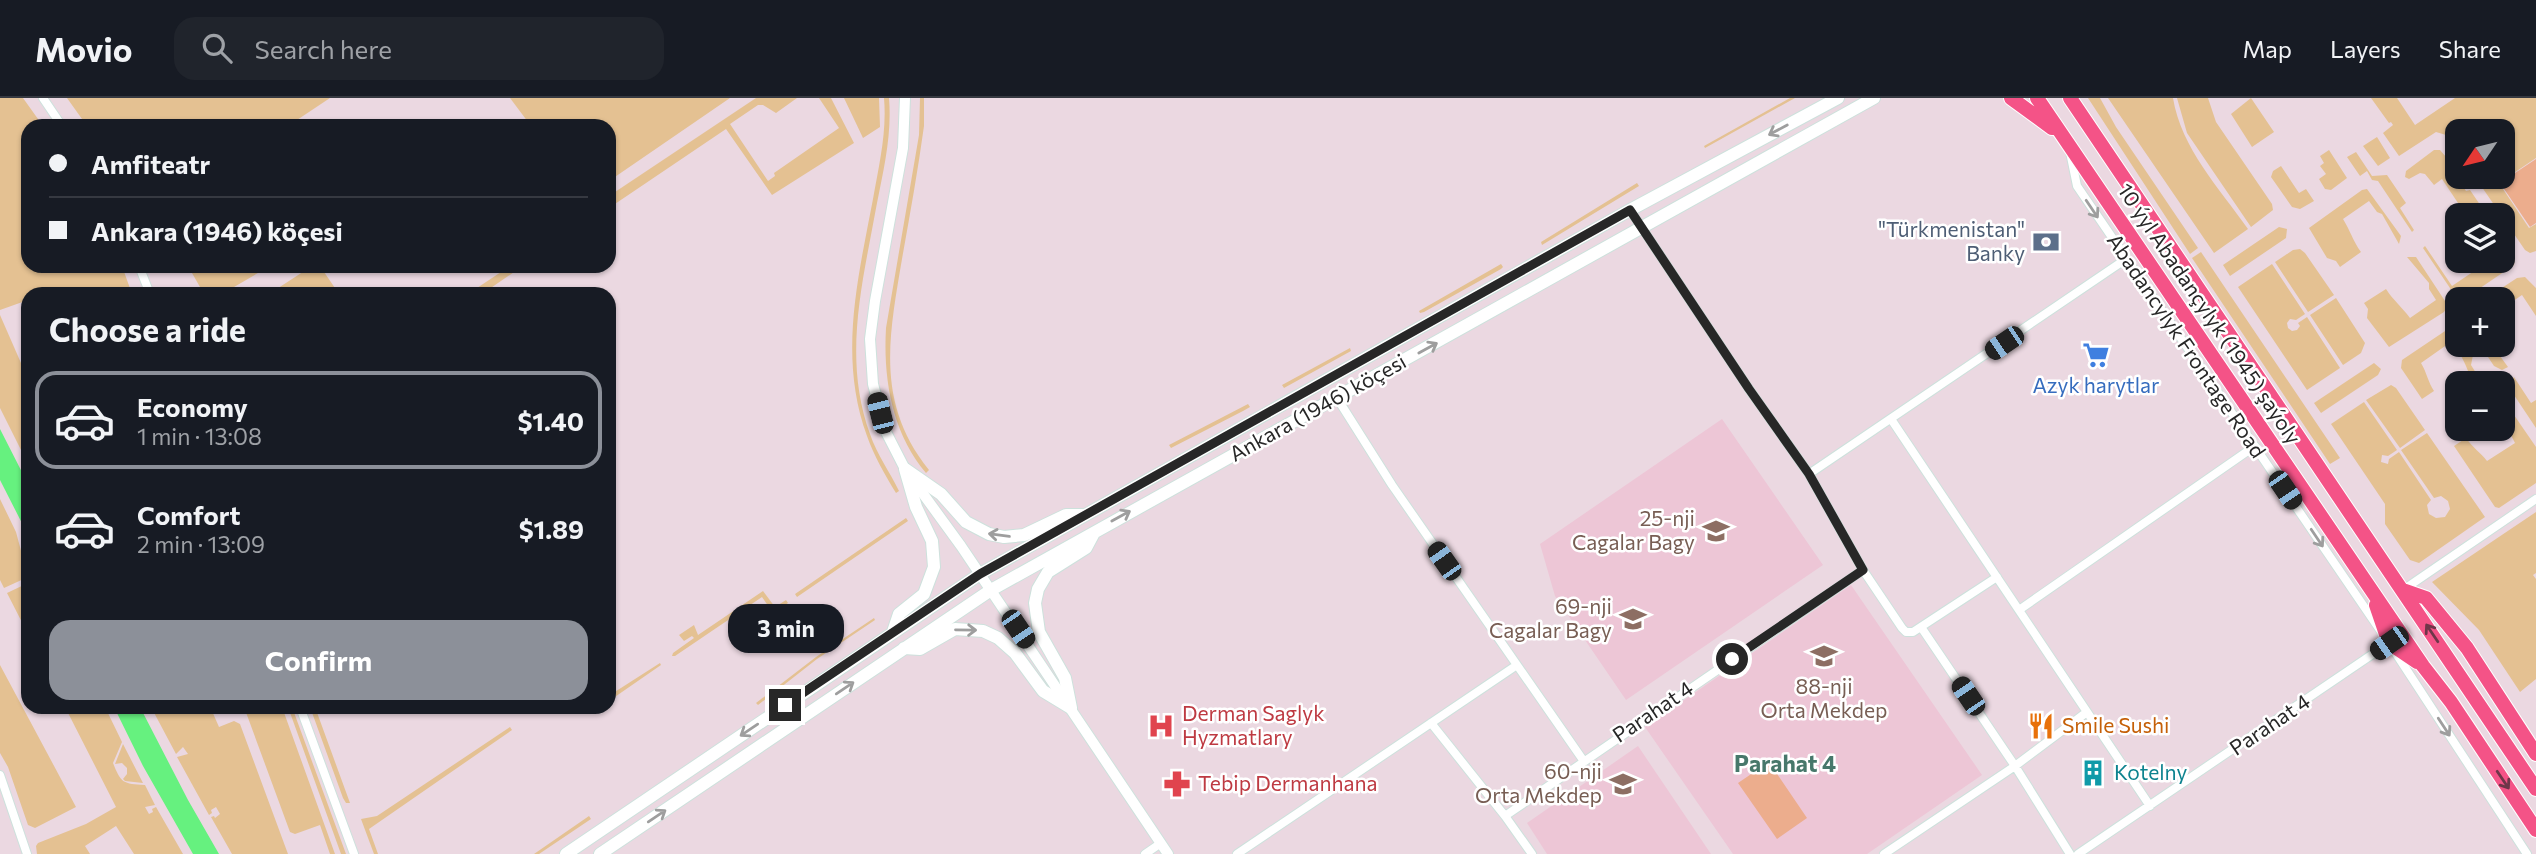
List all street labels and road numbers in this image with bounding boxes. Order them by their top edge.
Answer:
street label: 10 ýyl Abadançylyk (1945) şaýoly [2113,178,2307,448]
street label: Abadancylyk Frontage Road [2103,228,2272,462]
street label: Ankara (1946) köçesi [1225,348,1410,466]
street label: Parahat 4 [1607,675,1697,747]
street label: Parahat 4 [2224,688,2314,760]

